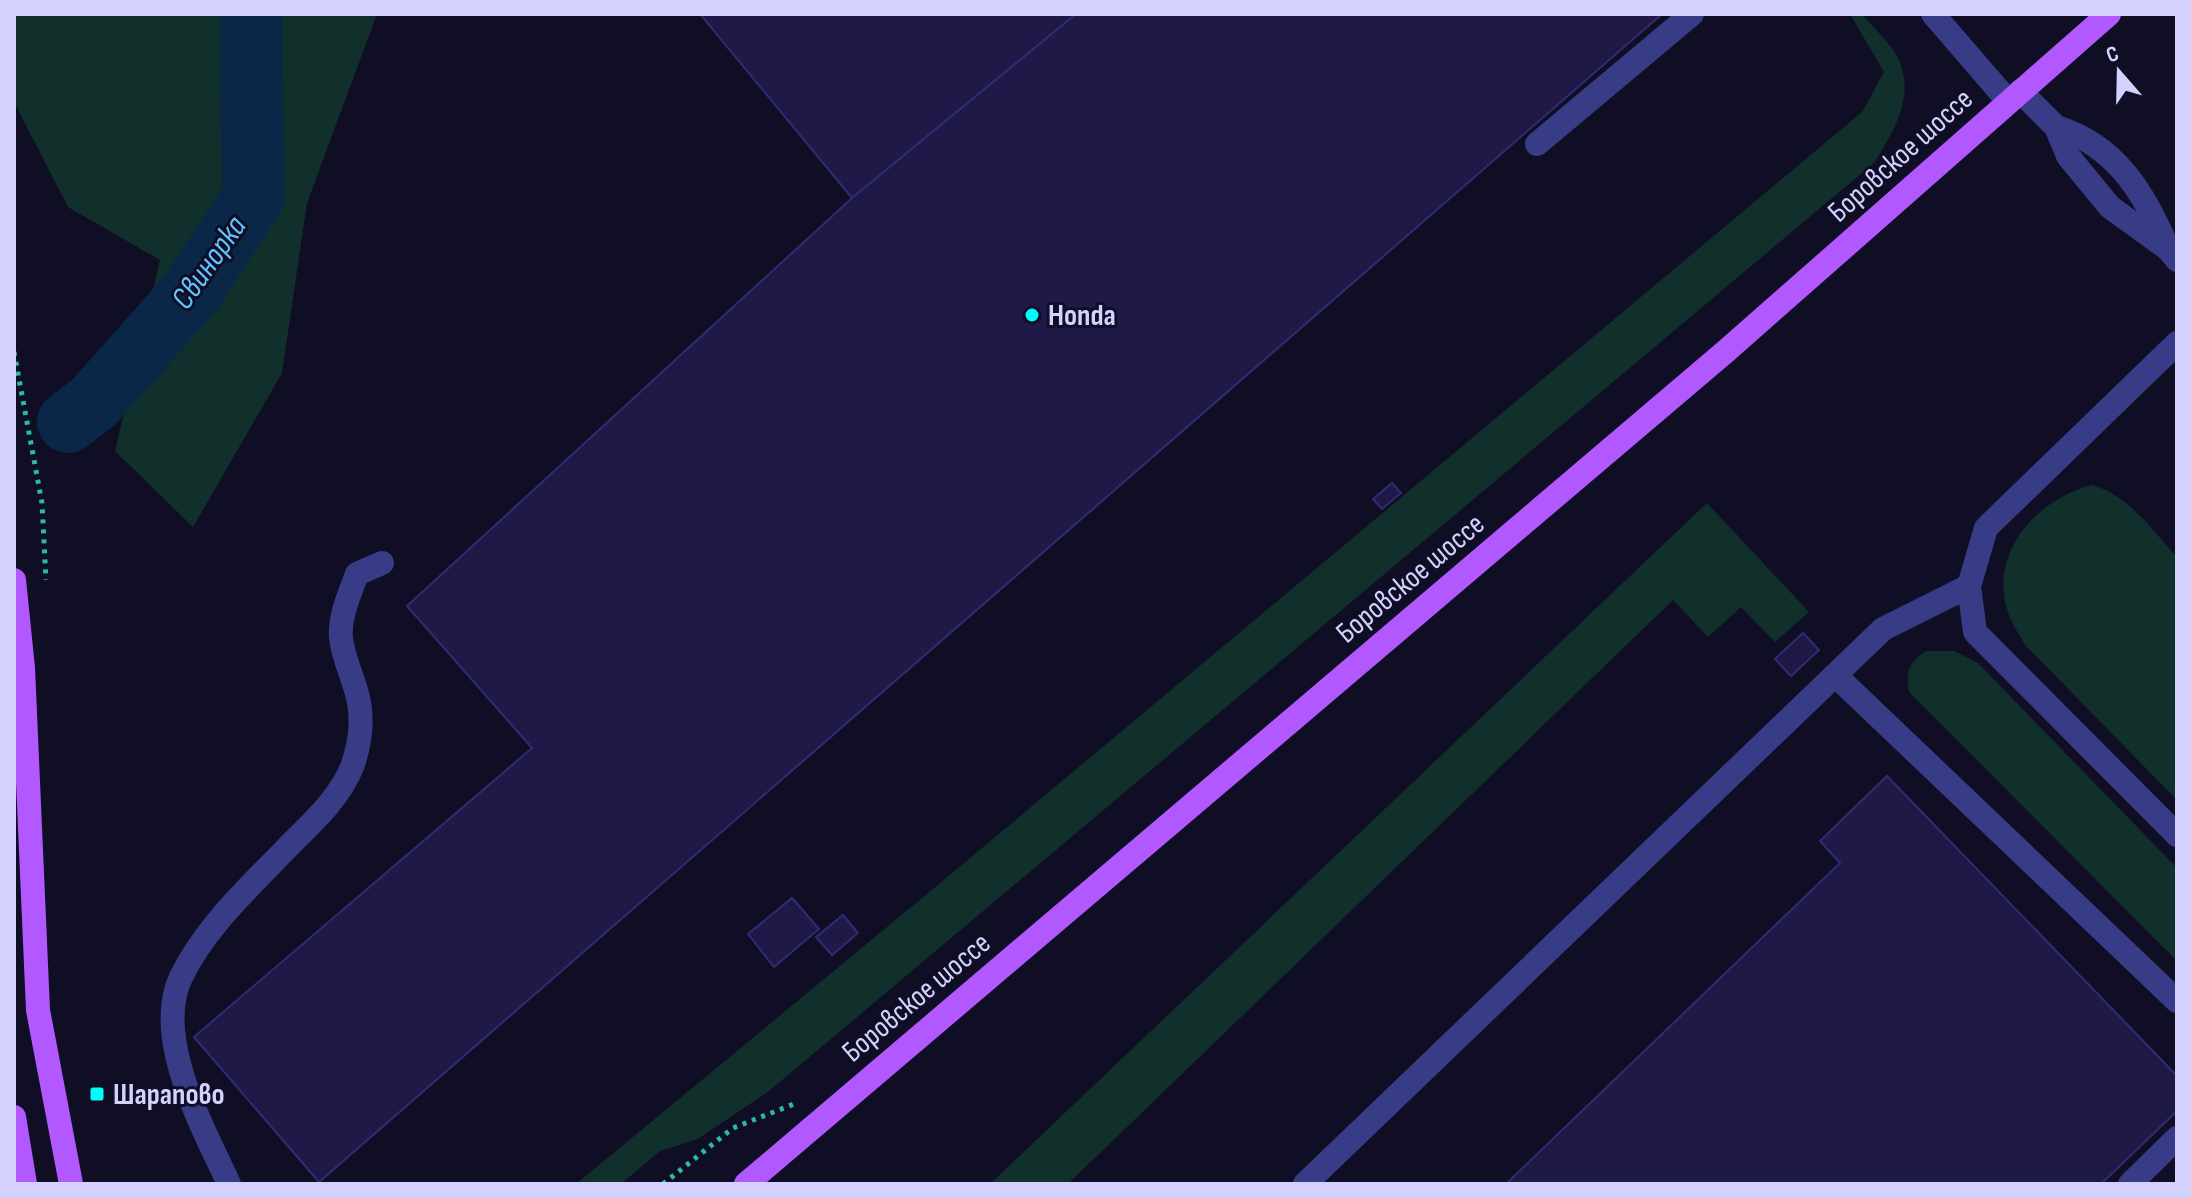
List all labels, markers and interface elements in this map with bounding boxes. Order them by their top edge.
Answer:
north arrow [2079,32,2159,112]
text: С [2103,40,2123,69]
street label: Боровское шоссе [1821,81,1981,230]
water label: Свинорка [163,209,255,317]
place label: Honda [1048,298,1116,334]
marker: Honda [1023,306,1041,324]
street label: Боровское шоссе [1329,506,1492,651]
street label: Боровское шоссе [835,925,998,1070]
place label: Шарапово [113,1077,225,1113]
marker: Шарапово [88,1085,106,1103]

